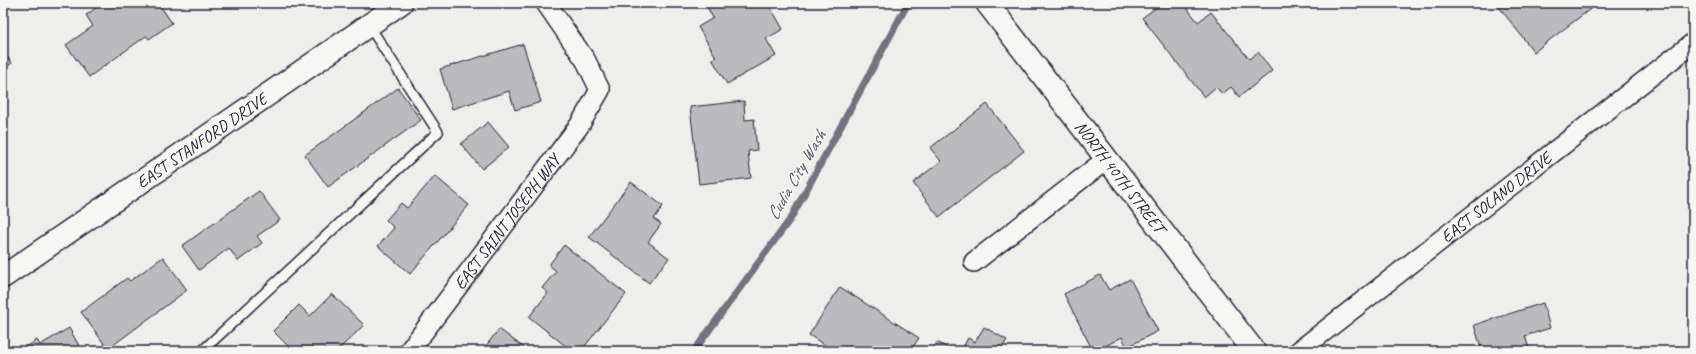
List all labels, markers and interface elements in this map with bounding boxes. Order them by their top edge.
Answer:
street label: EAST STANFORD DRIVE [133,87,273,193]
street label: NORTH 40TH STREET [1070,117,1172,241]
water label: Cudia City Wash [761,125,831,224]
street label: EAST SOLANO DRIVE [1437,146,1557,247]
street label: EAST SAINT JOSEPH WAY [449,149,566,294]

